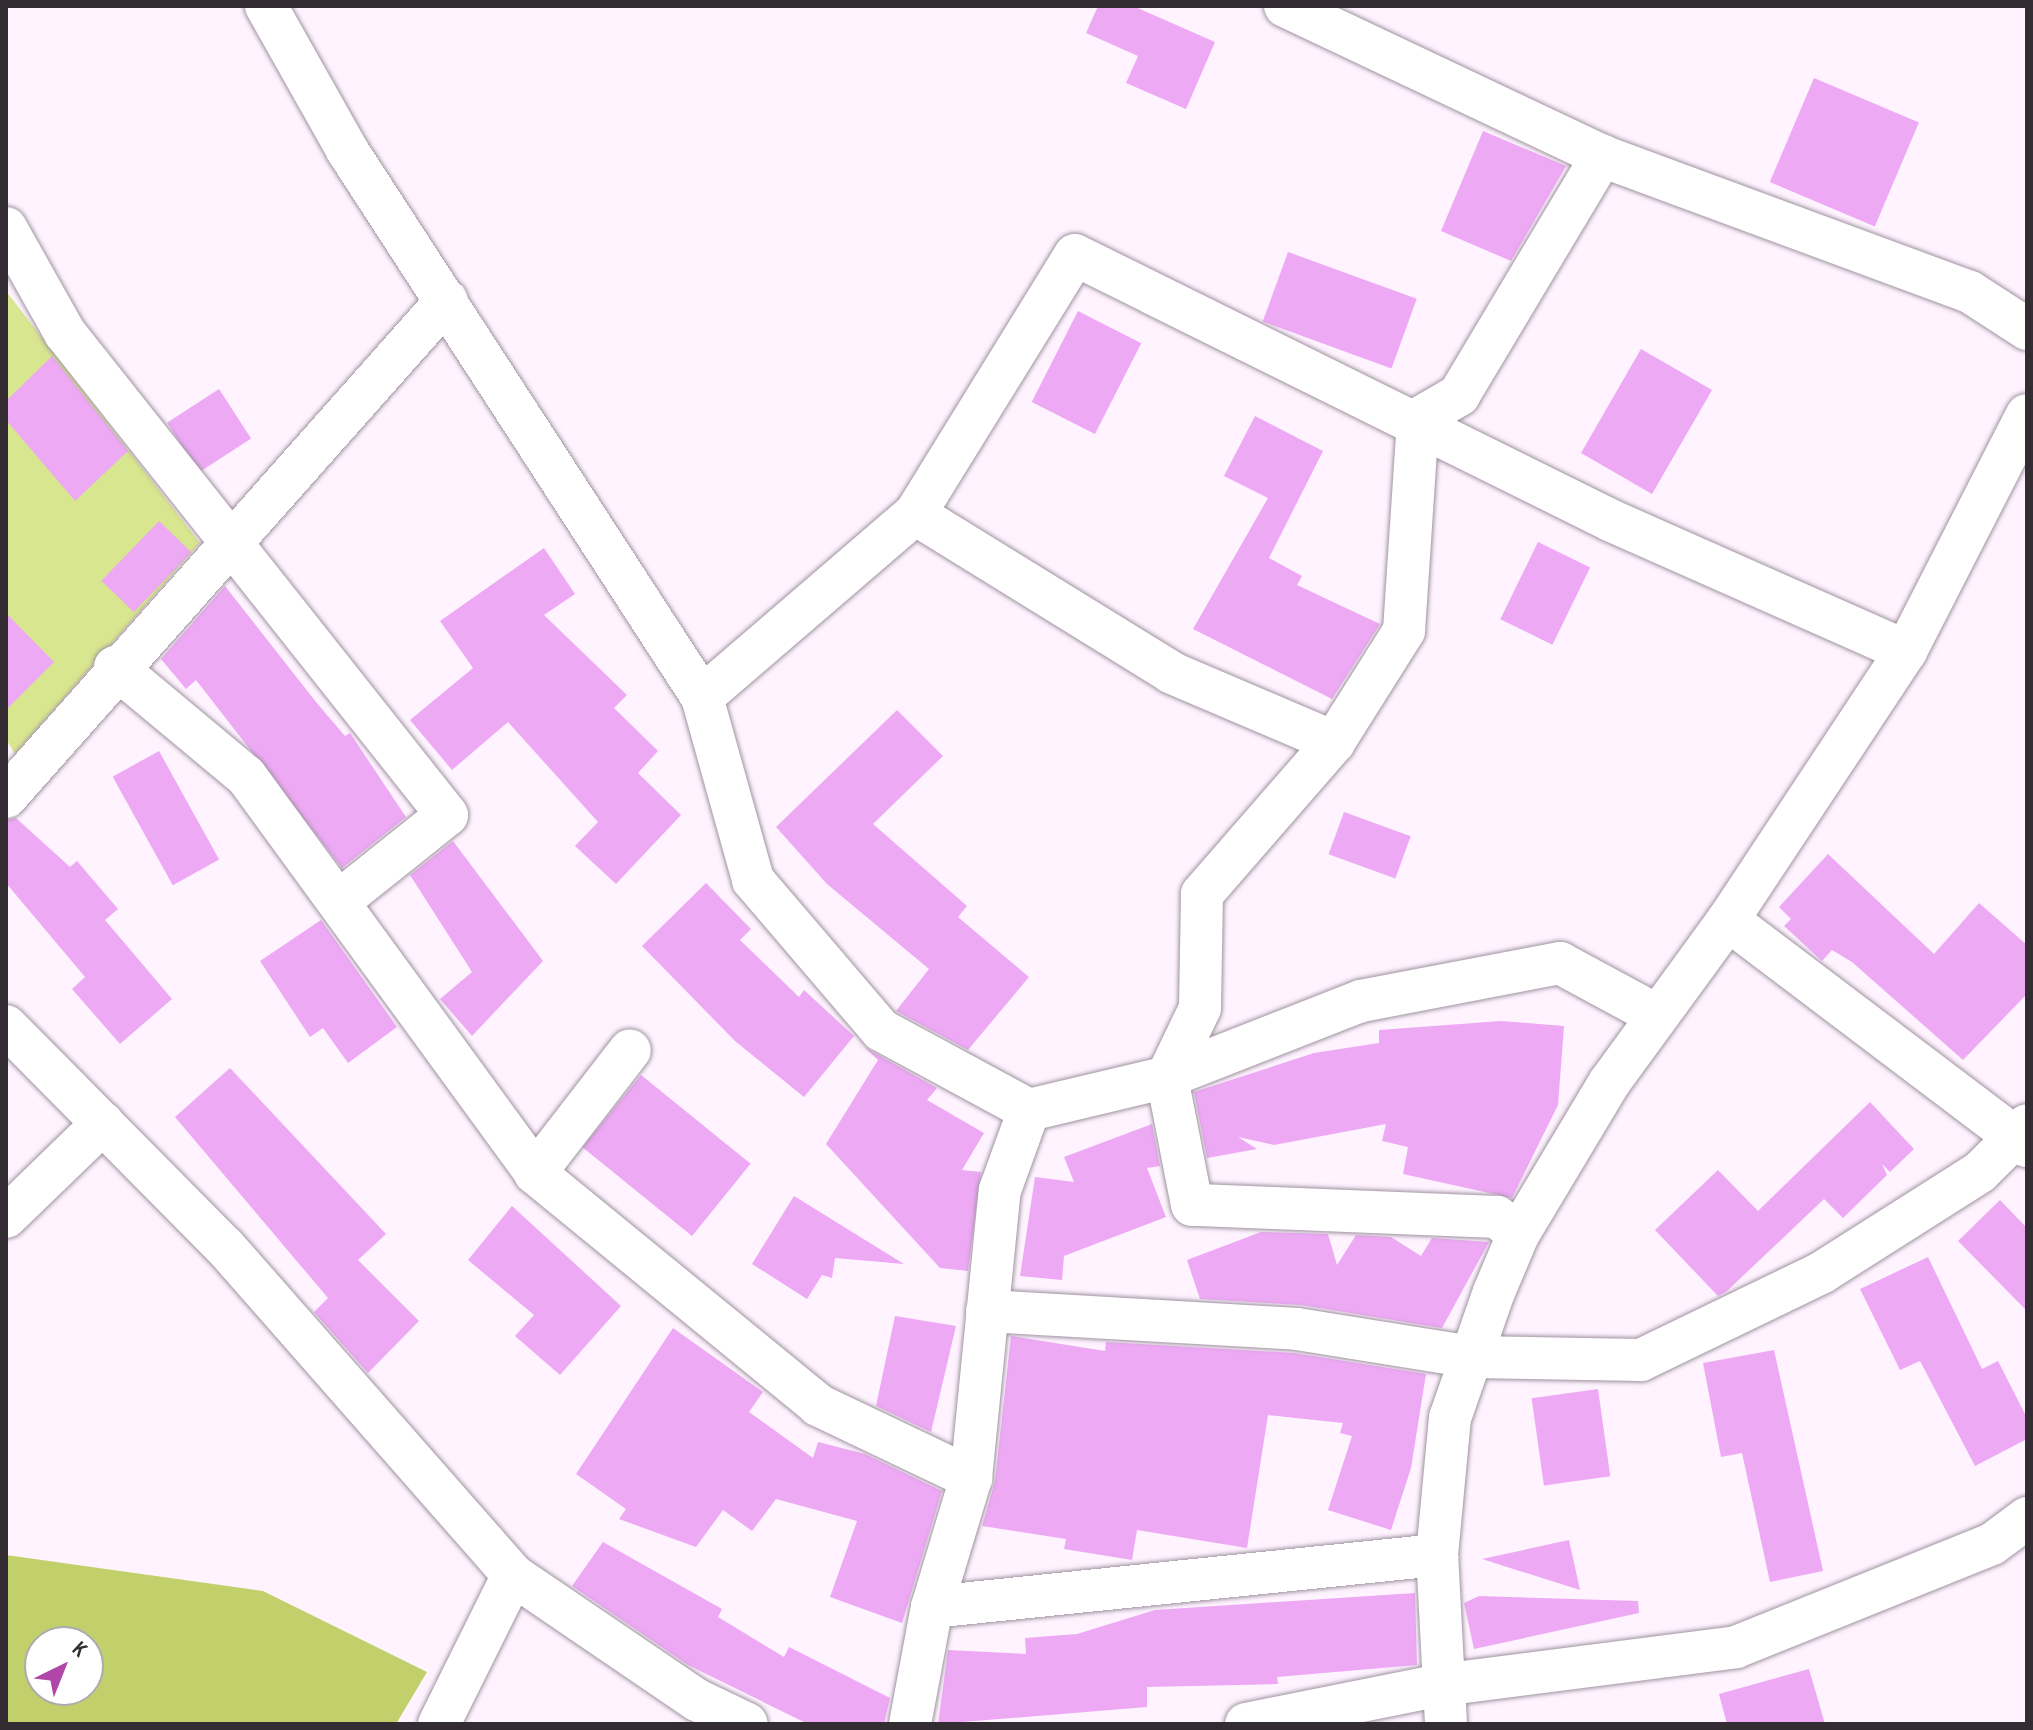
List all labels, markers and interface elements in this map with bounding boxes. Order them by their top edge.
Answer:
north arrow [24,1626,104,1706]
text: K [66,1636,93,1663]

